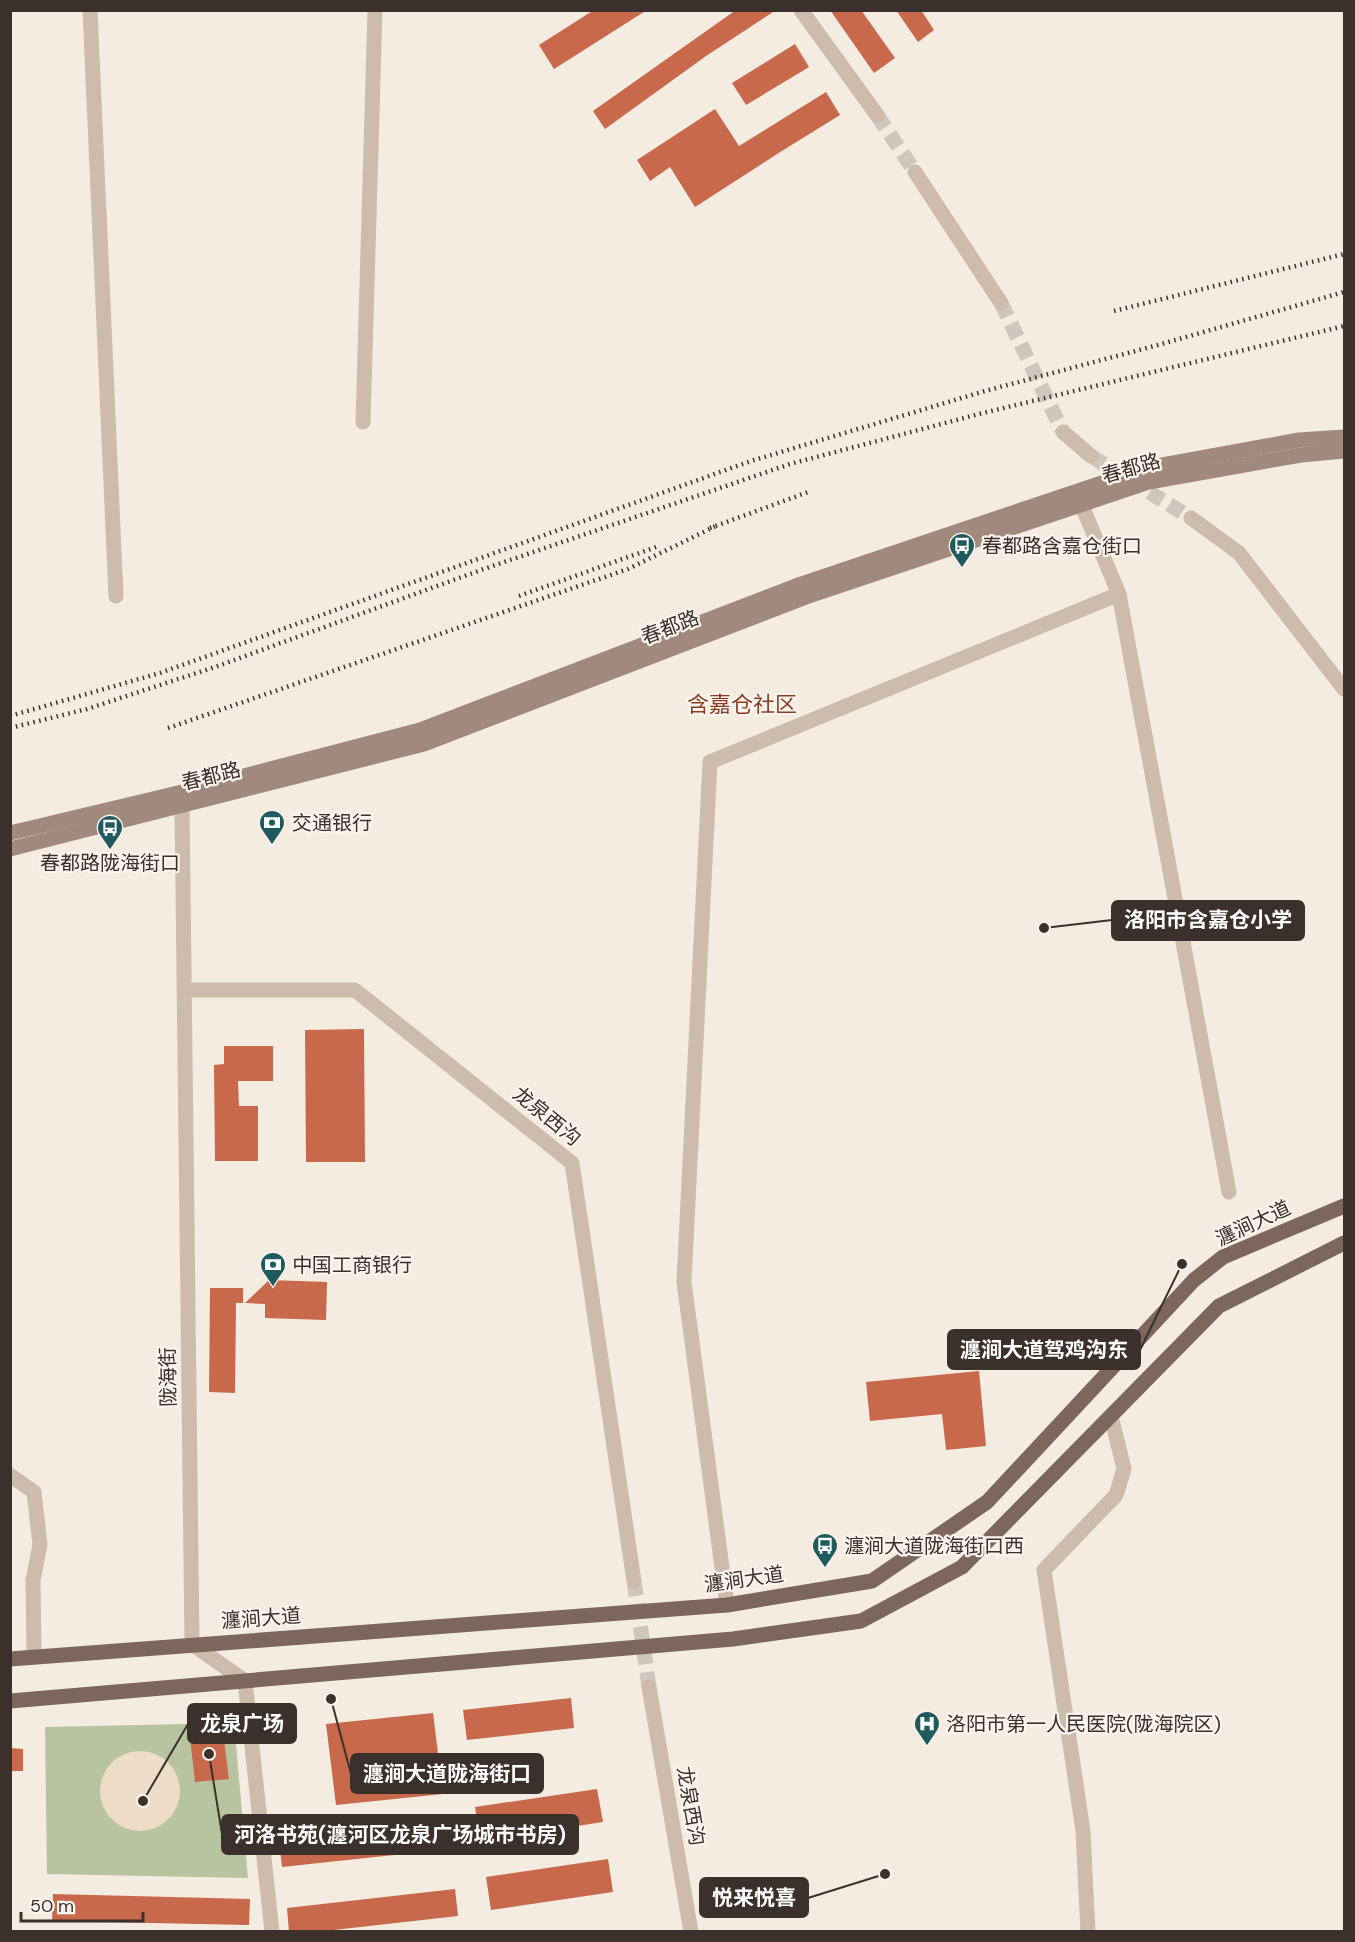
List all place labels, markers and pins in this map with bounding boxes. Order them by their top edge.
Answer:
bus stop icon: 春都路含嘉仓街口 [947,531,977,569]
place label: 春都路含嘉仓街口 [982,533,1142,559]
bank icon: 交通银行 [257,808,287,846]
place label: 交通银行 [292,810,372,836]
bus stop icon: 春都路陇海街口 [95,813,125,851]
place label: 春都路陇海街口 [40,850,180,876]
callout: 洛阳市含嘉仓小学 [1112,901,1304,940]
bank icon: 中国工商银行 [258,1250,288,1288]
place label: 中国工商银行 [292,1252,412,1278]
callout: 瀍涧大道驾鸡沟东 [948,1330,1140,1369]
bus stop icon: 瀍涧大道陇海街口西 [810,1531,840,1569]
place label: 瀍涧大道陇海街口西 [844,1533,1024,1559]
callout: 龙泉广场 [188,1704,296,1743]
hospital icon: 洛阳市第一人民医院(陇海院区) [912,1709,942,1747]
place label: 洛阳市第一人民医院(陇海院区) [946,1711,1221,1737]
callout: 瀍涧大道陇海街口 [351,1754,543,1793]
callout: 河洛书苑(瀍河区龙泉广场城市书房) [222,1815,578,1854]
callout: 悦来悦喜 [700,1878,808,1917]

